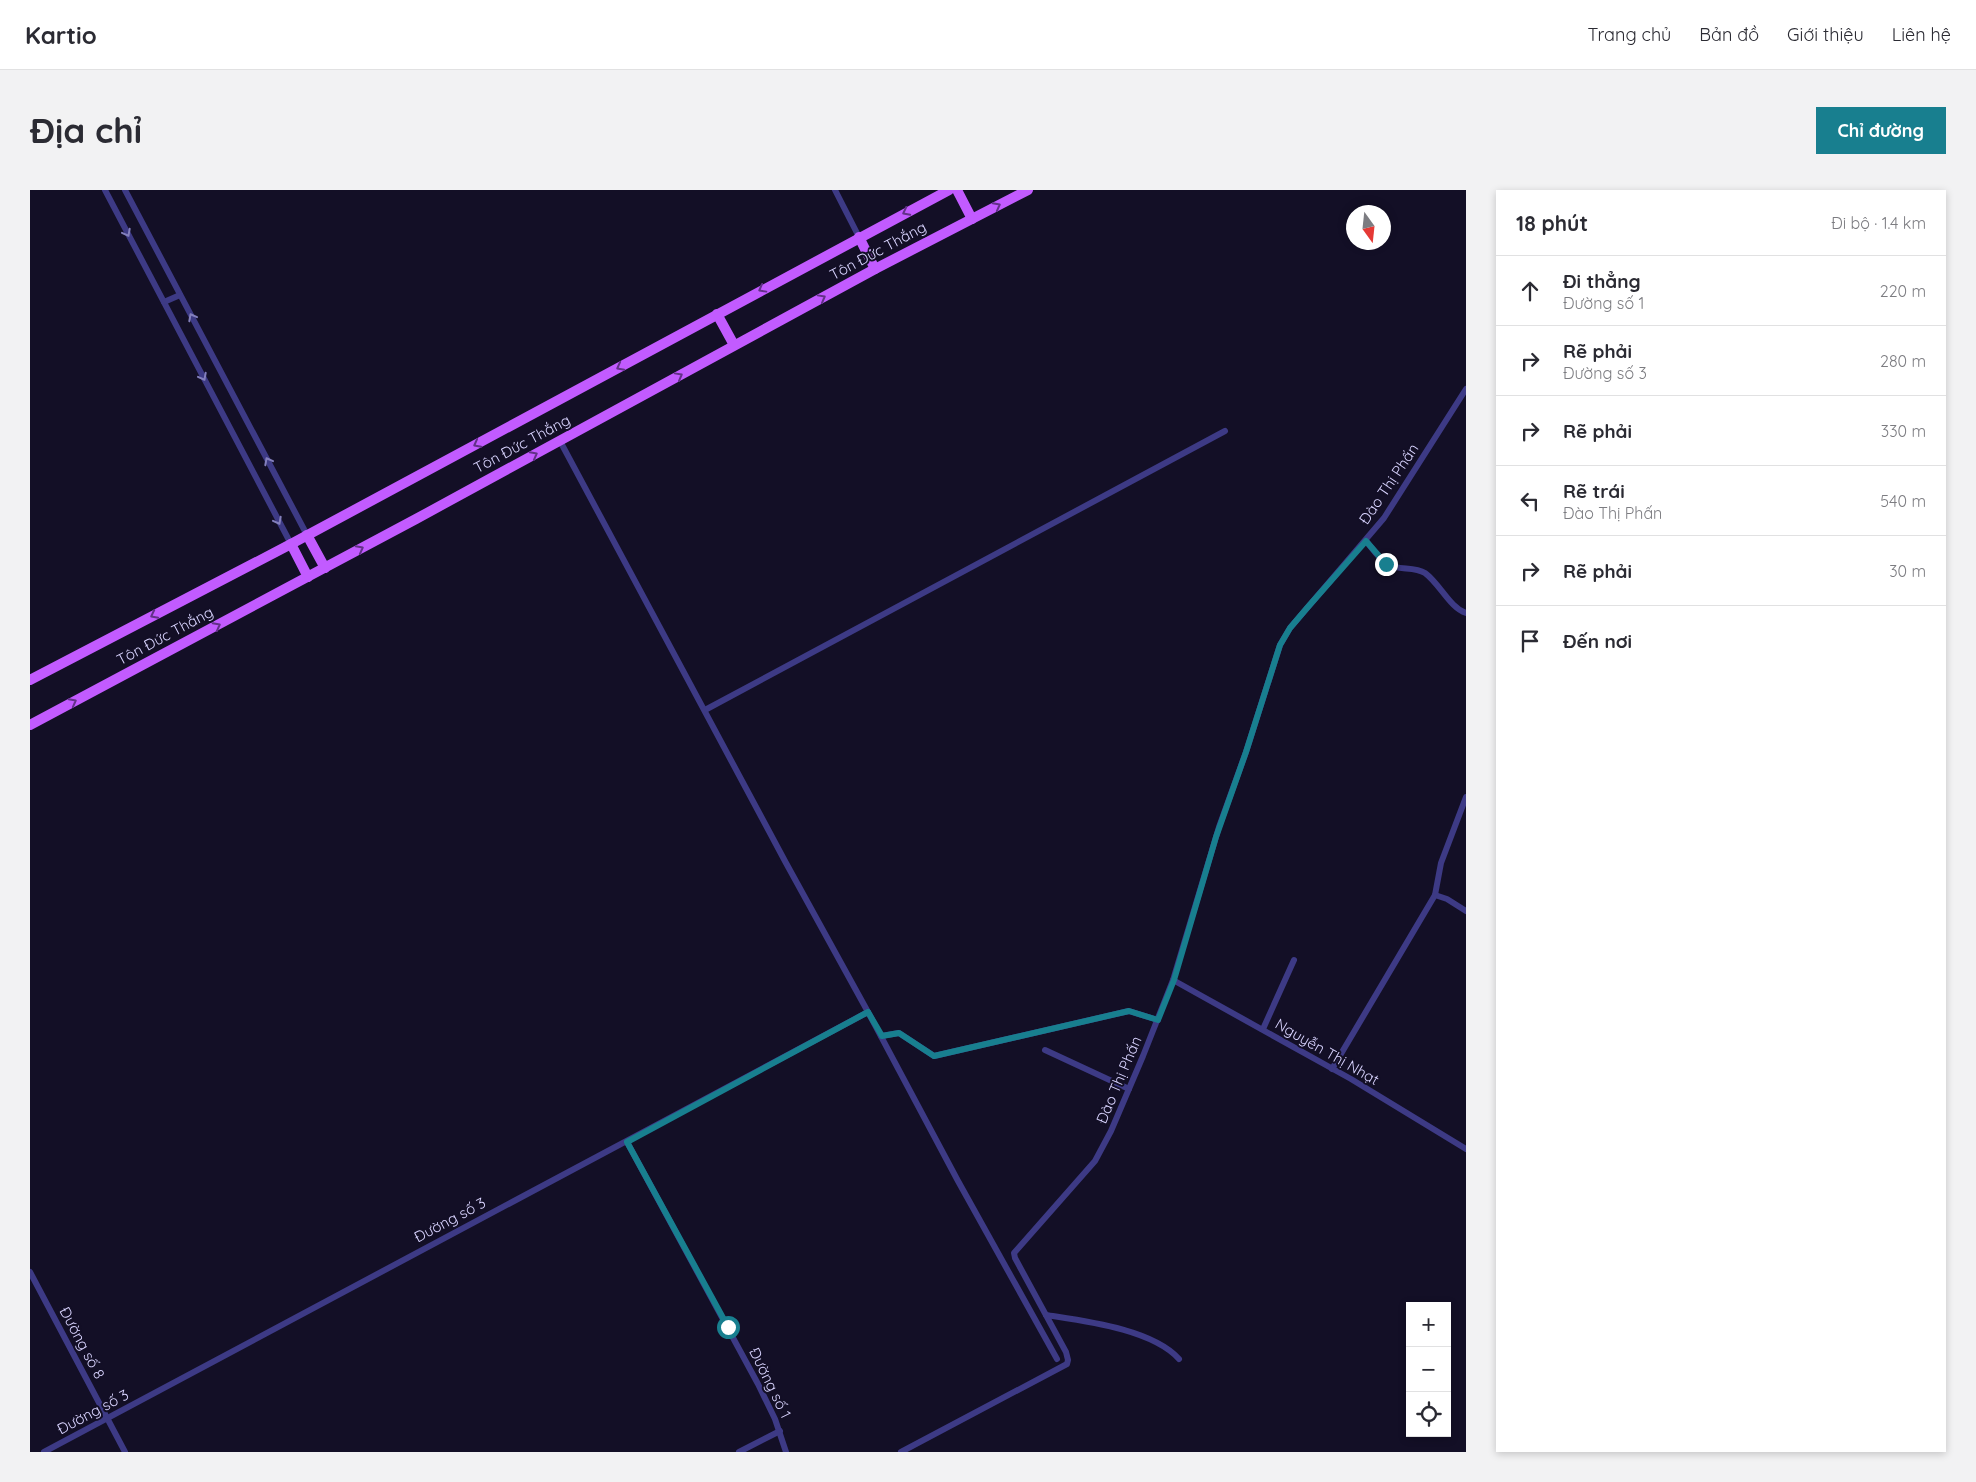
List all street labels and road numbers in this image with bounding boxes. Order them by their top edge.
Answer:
street label: Tôn Đức Thắng [826,217,929,284]
street label: Tôn Đức Thắng [470,410,573,477]
street label: Đào Thị Phấn [1355,440,1423,528]
street label: Tôn Đức Thắng [113,602,216,669]
street label: Nguyễn Thị Nhạt [1272,1014,1383,1089]
street label: Đào Thị Phấn [1092,1033,1145,1126]
street label: Đường số 3 [411,1193,489,1246]
street label: Đường số 8 [56,1304,109,1382]
street label: Đường số 1 [745,1344,796,1421]
street label: Đường số 3 [54,1385,132,1438]

